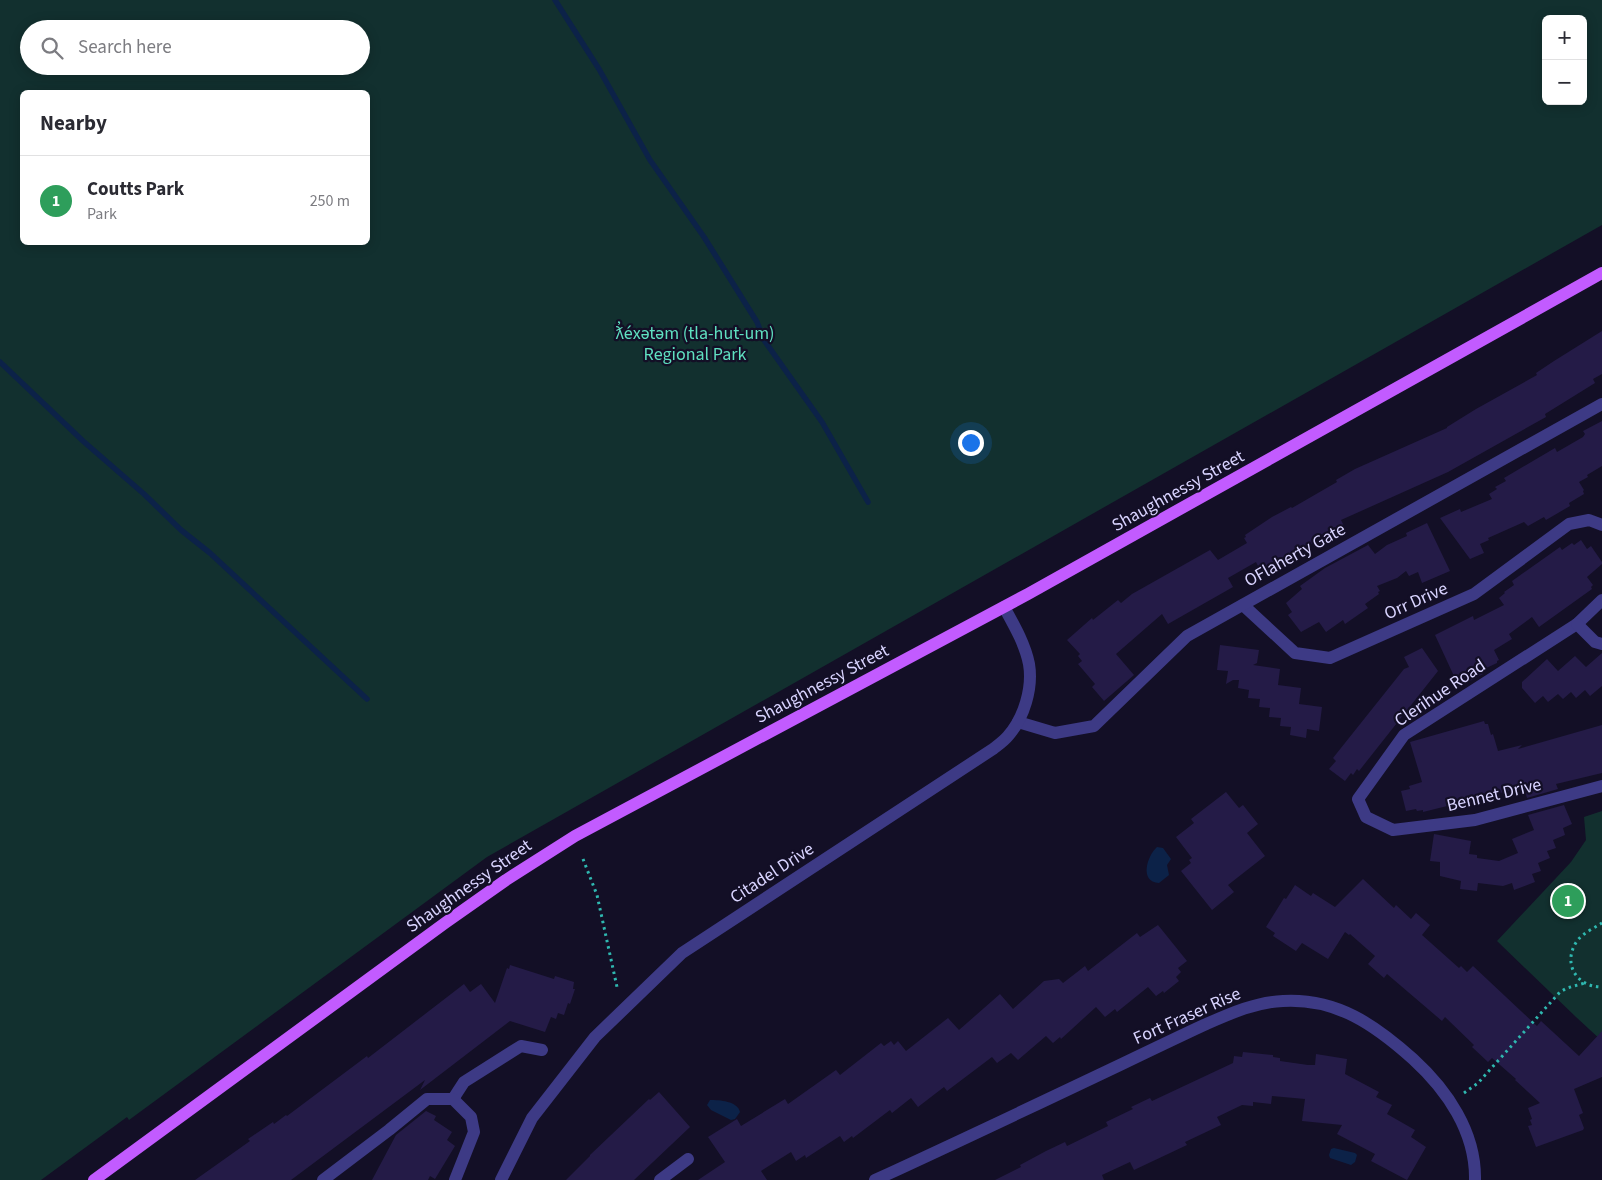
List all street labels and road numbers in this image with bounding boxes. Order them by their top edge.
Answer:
street label: Shaughnessy Street [1107,444,1249,538]
street label: OFlaherty Gate [1240,517,1350,593]
street label: Orr Drive [1380,576,1452,626]
street label: Shaughnessy Street [751,638,893,730]
street label: Clerihue Road [1389,653,1491,733]
street label: Bennet Drive [1444,772,1544,818]
street label: Shaughnessy Street [401,833,537,939]
street label: Citadel Drive [725,836,819,910]
street label: Fort Fraser Rise [1129,981,1245,1051]

